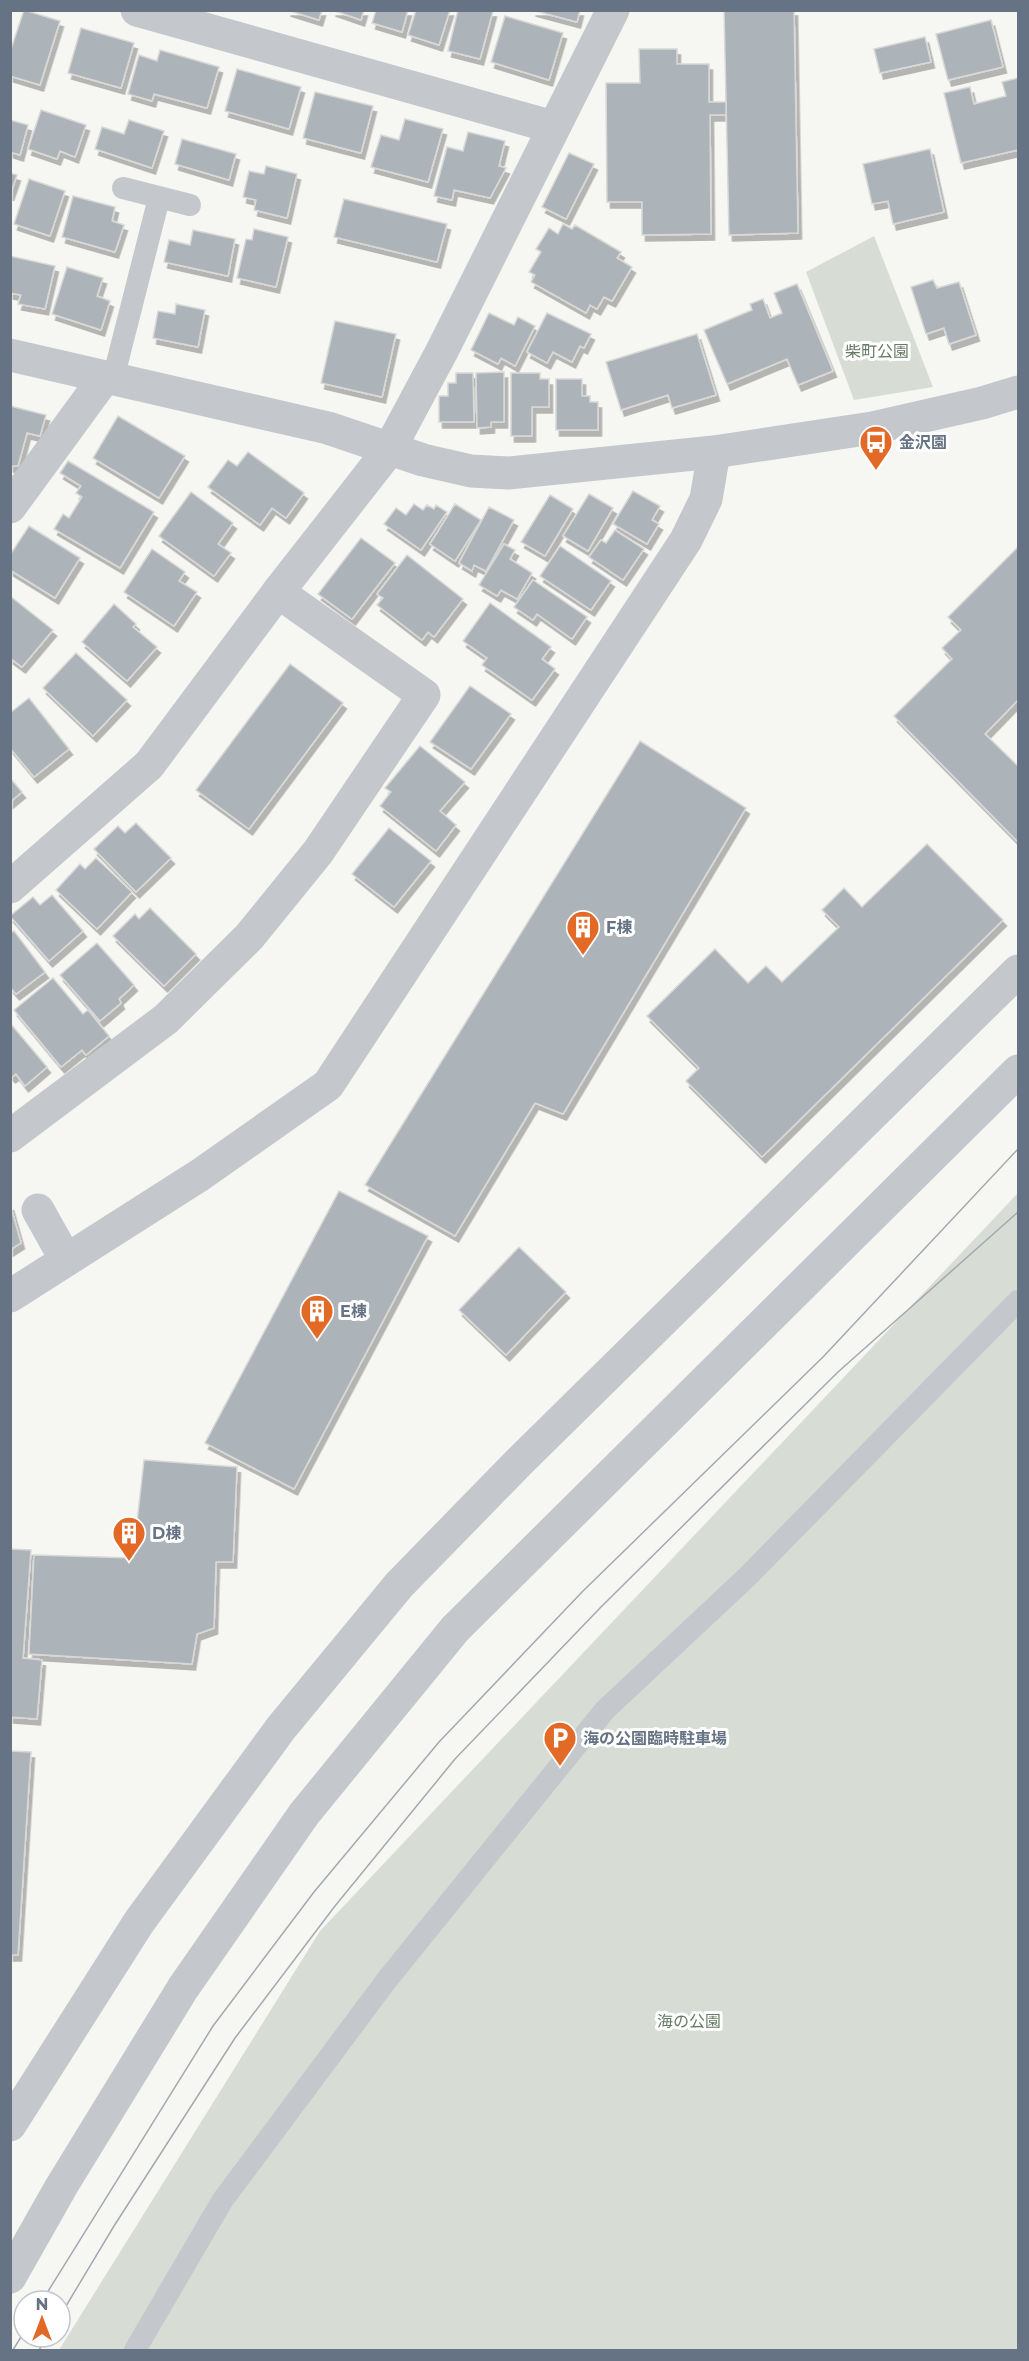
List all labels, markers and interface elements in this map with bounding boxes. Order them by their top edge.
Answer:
park label: 柴町公園 [845,342,909,361]
bus stop icon: 金沢園 [858,424,894,471]
place label: 金沢園 [899,433,947,452]
building icon: F棟 [565,909,601,956]
place label: F棟 [606,918,632,937]
building icon: E棟 [299,1293,335,1340]
place label: E棟 [340,1302,367,1321]
building icon: D棟 [111,1515,147,1562]
place label: D棟 [152,1524,181,1543]
parking icon: 海の公園臨時駐車場 [542,1720,578,1767]
place label: 海の公園臨時駐車場 [583,1729,727,1748]
park label: 海の公園 [657,2012,721,2031]
north arrow [12,2289,72,2349]
text: N [36,2295,48,2314]

